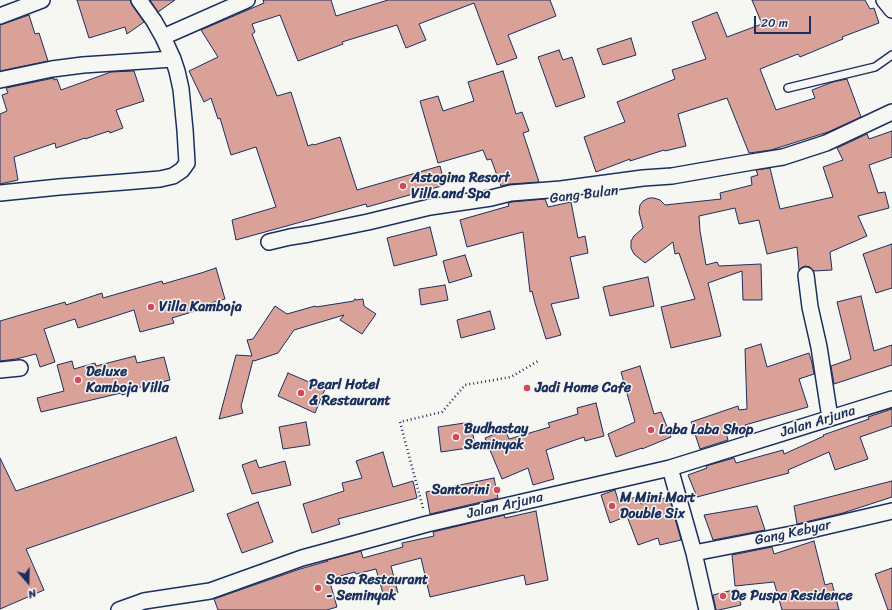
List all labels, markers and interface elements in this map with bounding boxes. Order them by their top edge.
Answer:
scale bar [756,8,813,34]
text: 20 m [761,12,788,34]
place label: Astagina Resort Villa and Spa [411,170,510,202]
marker: Astagina Resort Villa and Spa [398,181,408,191]
street label: Gang Bulan [549,182,619,208]
place label: Villa Kamboja [159,299,242,315]
marker: Villa Kamboja [146,302,156,312]
place label: Deluxe Kamboja Villa [86,364,169,396]
marker: Deluxe Kamboja Villa [73,375,83,385]
place label: Pearl Hotel & Restaurant [309,377,391,410]
place label: Jadi Home Cafe [535,380,631,396]
marker: Jadi Home Cafe [522,383,532,393]
marker: Pearl Hotel & Restaurant [296,388,306,398]
street label: Jalan Arjuna [779,403,857,441]
place label: Budhastay Seminyak [464,421,528,454]
place label: Laba Laba Shop [659,422,753,438]
marker: Laba Laba Shop [646,425,656,435]
marker: Budhastay Seminyak [451,432,461,442]
place label: Santorini [431,482,489,498]
marker: Santorini [492,485,502,495]
street label: Jalan Arjuna [465,489,545,523]
place label: M Mini Mart Double Six [620,490,696,522]
marker: M Mini Mart Double Six [607,501,617,511]
street label: Gang Kebyar [753,517,833,549]
north arrow [8,562,48,602]
place label: Sasa Restaurant - Seminyak [326,572,428,604]
marker: Sasa Restaurant - Seminyak [313,583,323,593]
text: N [25,584,39,604]
place label: De Puspa Residence [731,588,853,604]
marker: De Puspa Residence [718,591,728,601]

